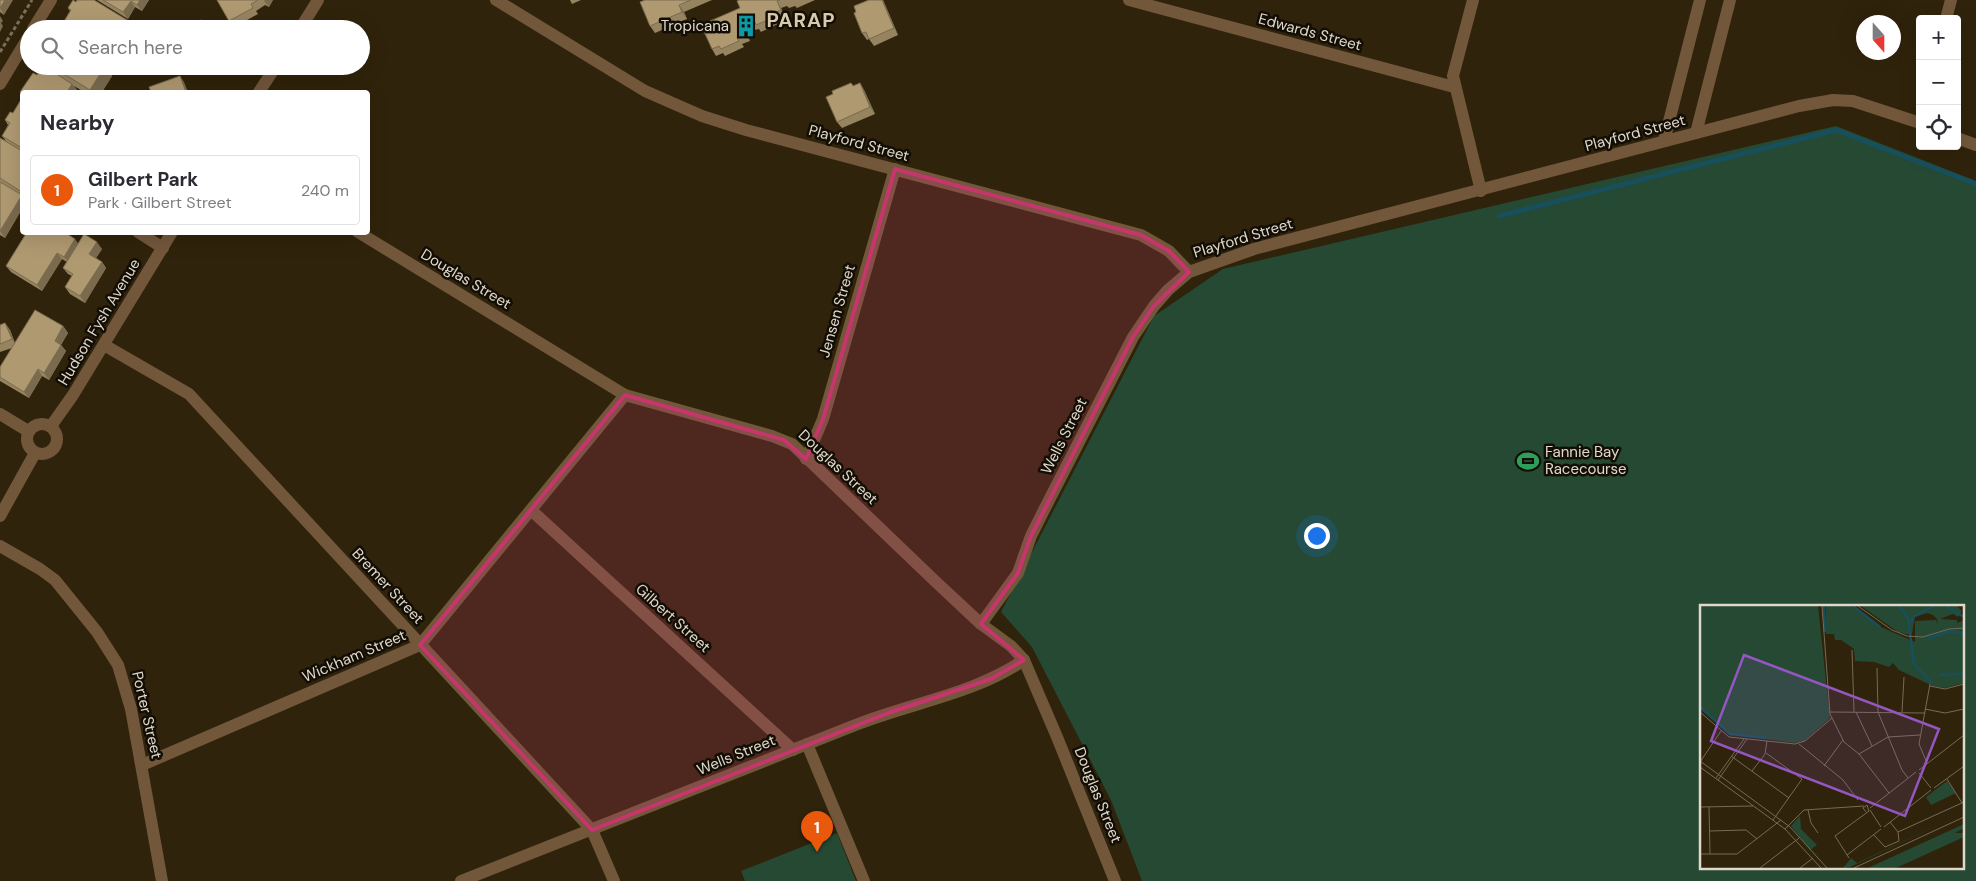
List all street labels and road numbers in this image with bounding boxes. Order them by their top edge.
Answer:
street label: Edwards Street [1256,9,1364,55]
street label: Playford Street [1583,110,1688,156]
street label: Playford Street [807,120,912,166]
street label: Playford Street [1191,213,1295,263]
street label: Douglas Street [417,244,515,314]
street label: Hudson Fysh Avenue [53,255,145,389]
street label: Jensen Street [814,262,860,360]
street label: Wells Street [1036,394,1092,478]
street label: Douglas Street [794,425,882,509]
street label: Bremer Street [348,544,428,628]
street label: Gilbert Street [631,579,715,657]
street label: Wickham Street [299,625,409,687]
street label: Porter Street [127,669,167,761]
street label: Wells Street [694,730,778,780]
street label: Douglas Street [1070,744,1126,846]

